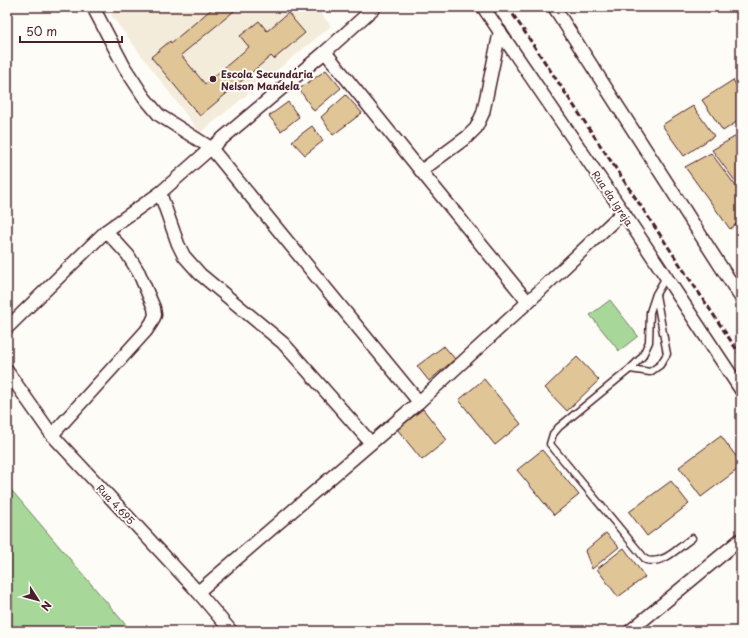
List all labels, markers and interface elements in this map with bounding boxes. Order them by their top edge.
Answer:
scale bar [20,18,122,44]
text: 50 m [26,22,57,40]
place label: Escola Secundária Nelson Mandela [221,66,313,93]
marker: Escola Secundária Nelson Mandela [208,74,218,84]
street label: Rua da Igreja [589,167,637,229]
street label: Rua 4.695 [93,481,139,528]
north arrow [18,580,58,620]
text: N [37,598,56,615]

